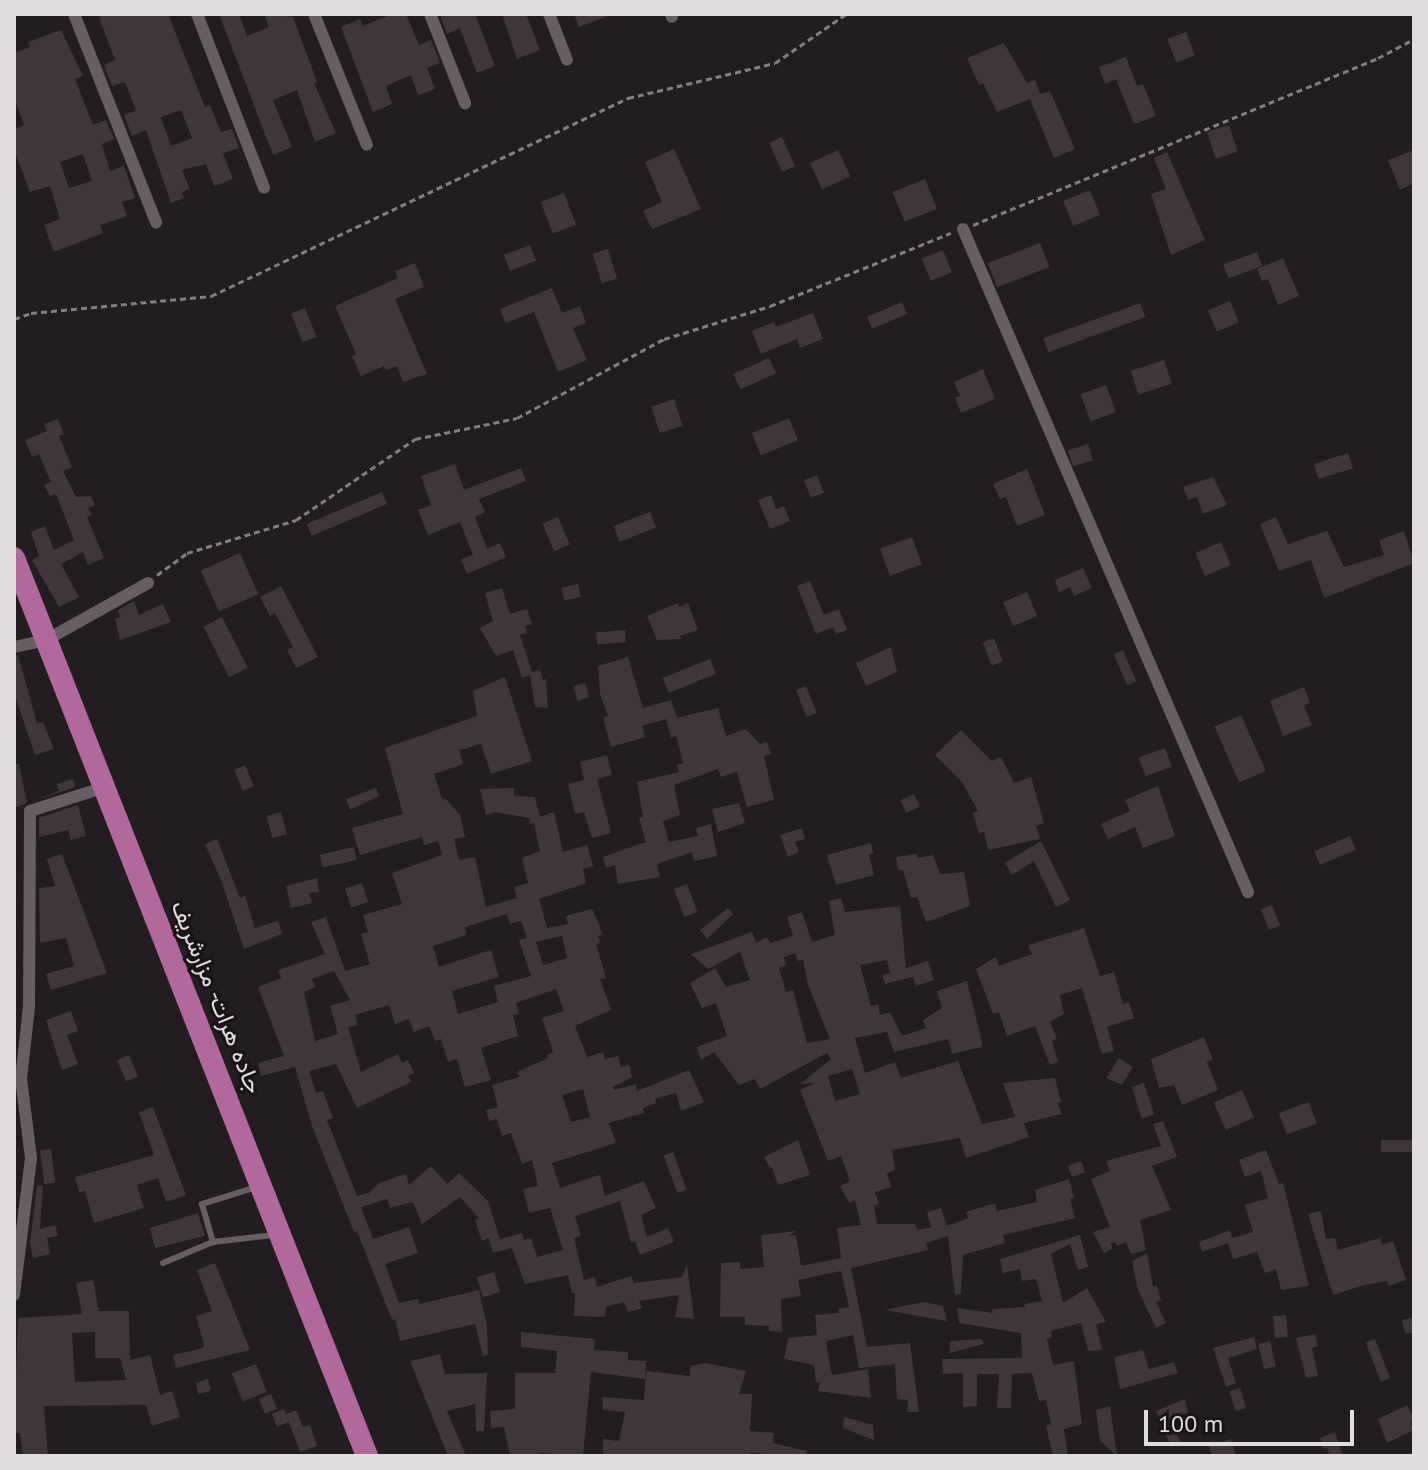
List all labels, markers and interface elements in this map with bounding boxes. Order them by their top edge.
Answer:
street label: جاده هرات- مزارشریف [165,895,269,1099]
scale bar [1148,1394,1358,1444]
text: 100 m [1158,1408,1223,1439]

